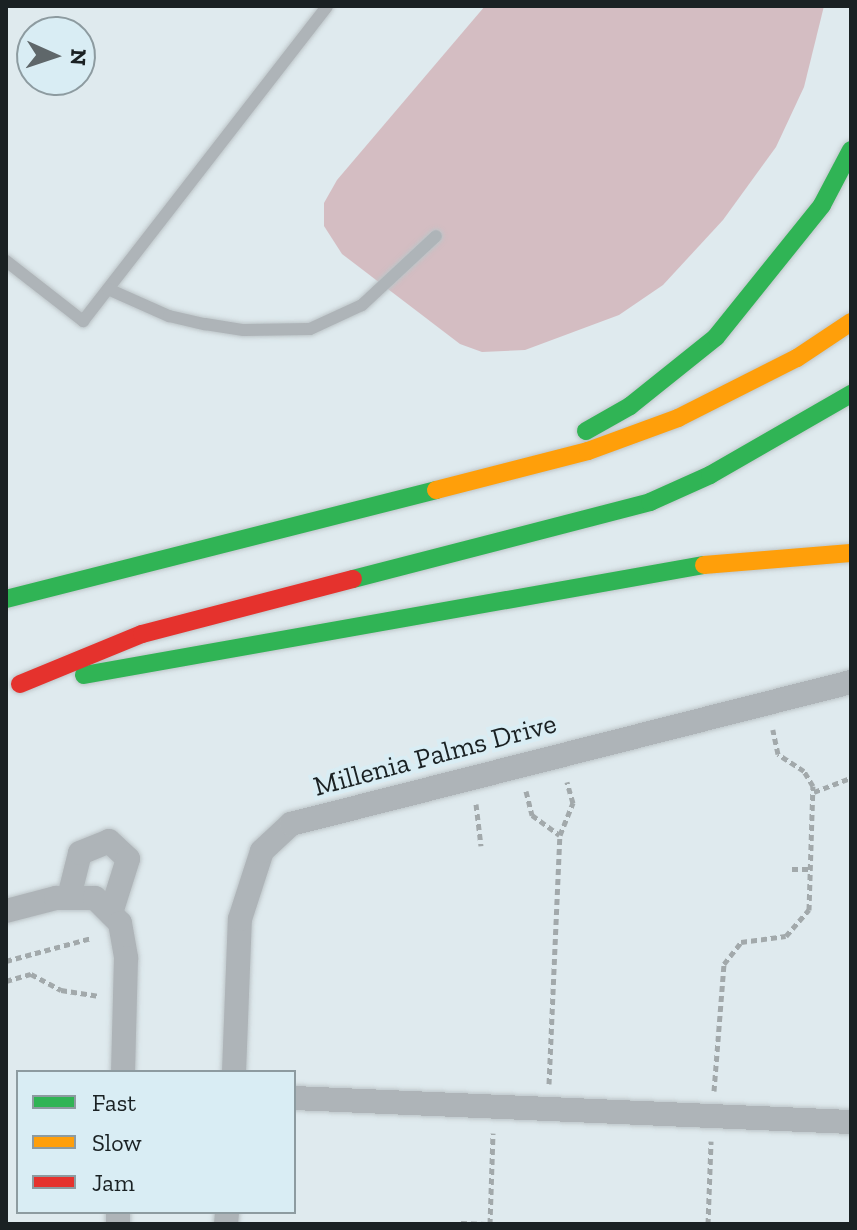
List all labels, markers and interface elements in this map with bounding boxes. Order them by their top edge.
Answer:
north arrow [16,16,96,96]
text: N [65,48,92,66]
street label: Millenia Palms Drive [310,706,560,804]
legend [16,1070,296,1214]
text: Fast [92,1088,136,1117]
text: Slow [92,1128,142,1157]
text: Jam [92,1168,135,1197]

